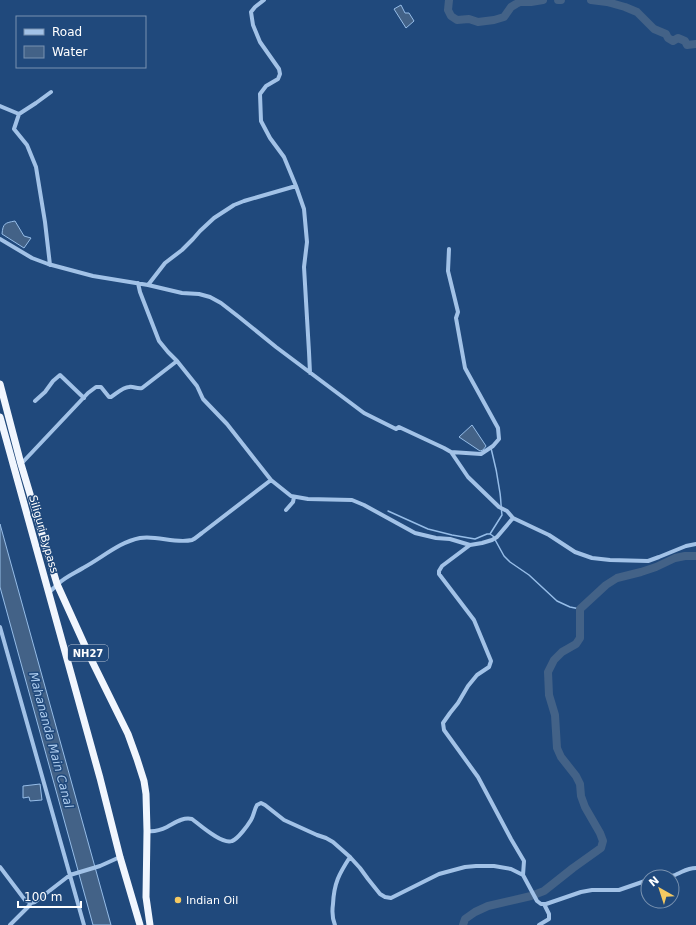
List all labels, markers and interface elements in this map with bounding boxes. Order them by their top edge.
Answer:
legend [16,16,146,68]
text: Road [52,25,82,39]
text: Water [52,45,88,59]
street label: Siliguri Bypass [26,494,61,575]
road number: NH27 [68,645,108,661]
water label: Mahananda Main Canal [26,670,76,810]
north arrow [640,869,680,909]
text: N [646,874,662,890]
scale bar [18,883,81,909]
text: 100 m [24,890,62,904]
place label: Indian Oil [186,894,238,907]
marker: Indian Oil [173,895,183,905]

